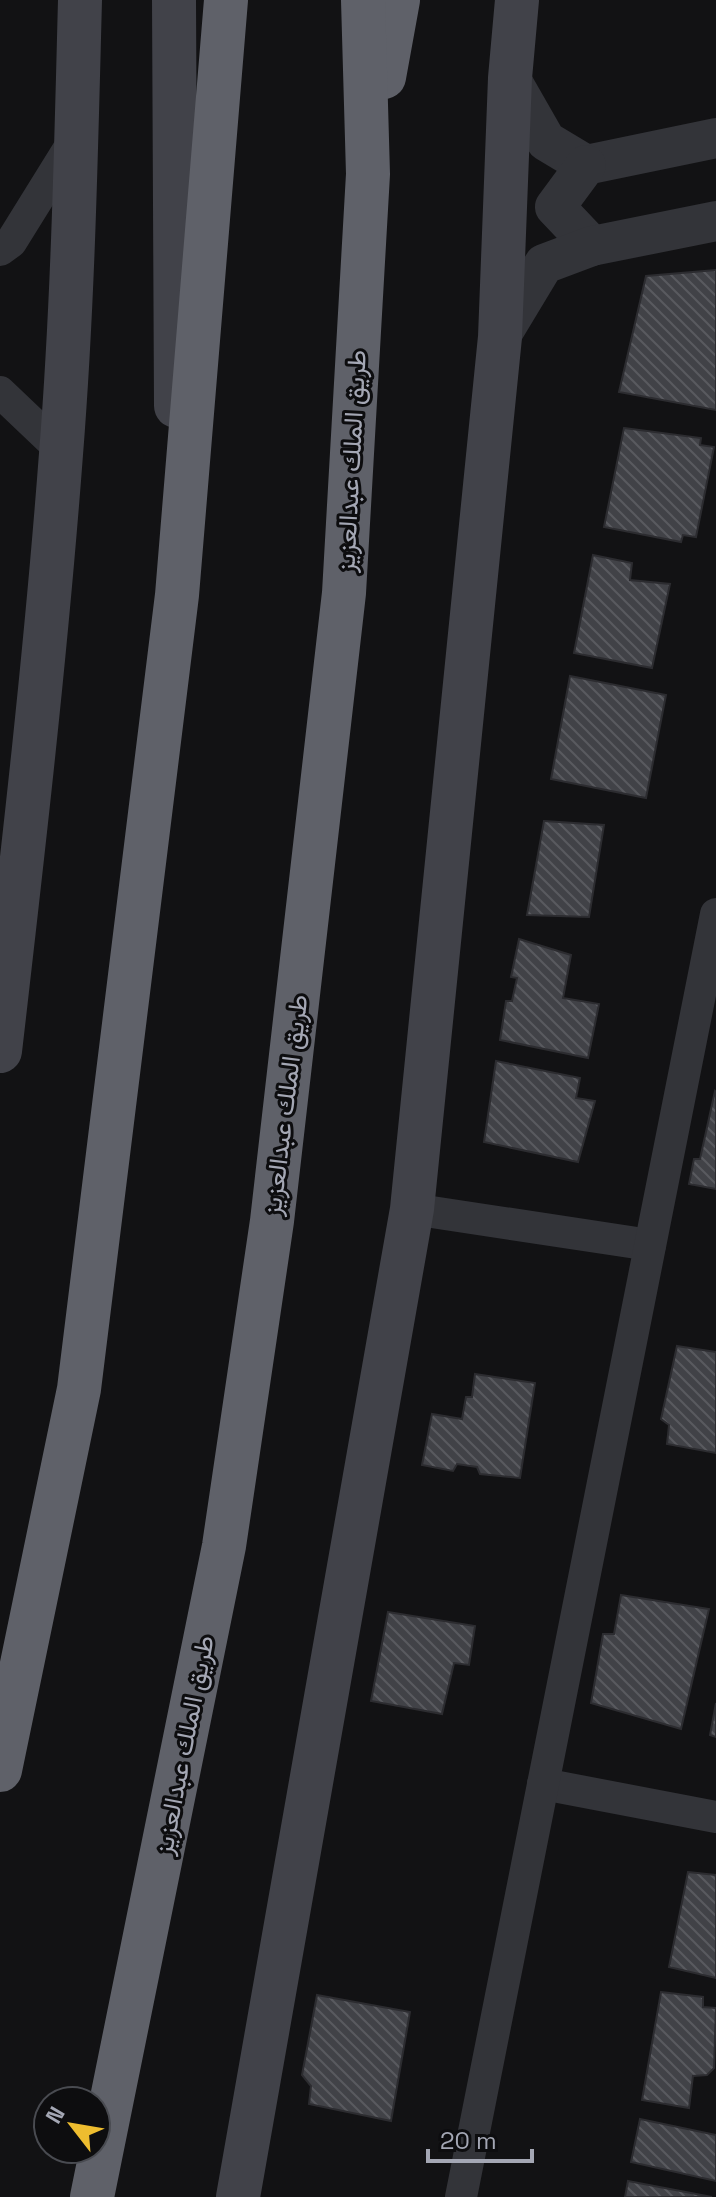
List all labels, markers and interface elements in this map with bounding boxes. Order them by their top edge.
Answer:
street label: طريق الملك عبدالعزيز [328,349,374,574]
street label: طريق الملك عبدالعزيز [254,992,315,1219]
street label: طريق الملك عبدالعزيز [146,1632,222,1859]
north arrow [32,2085,112,2165]
text: N [39,2101,71,2128]
scale bar [428,2113,532,2163]
text: 20 m [440,2125,497,2156]

